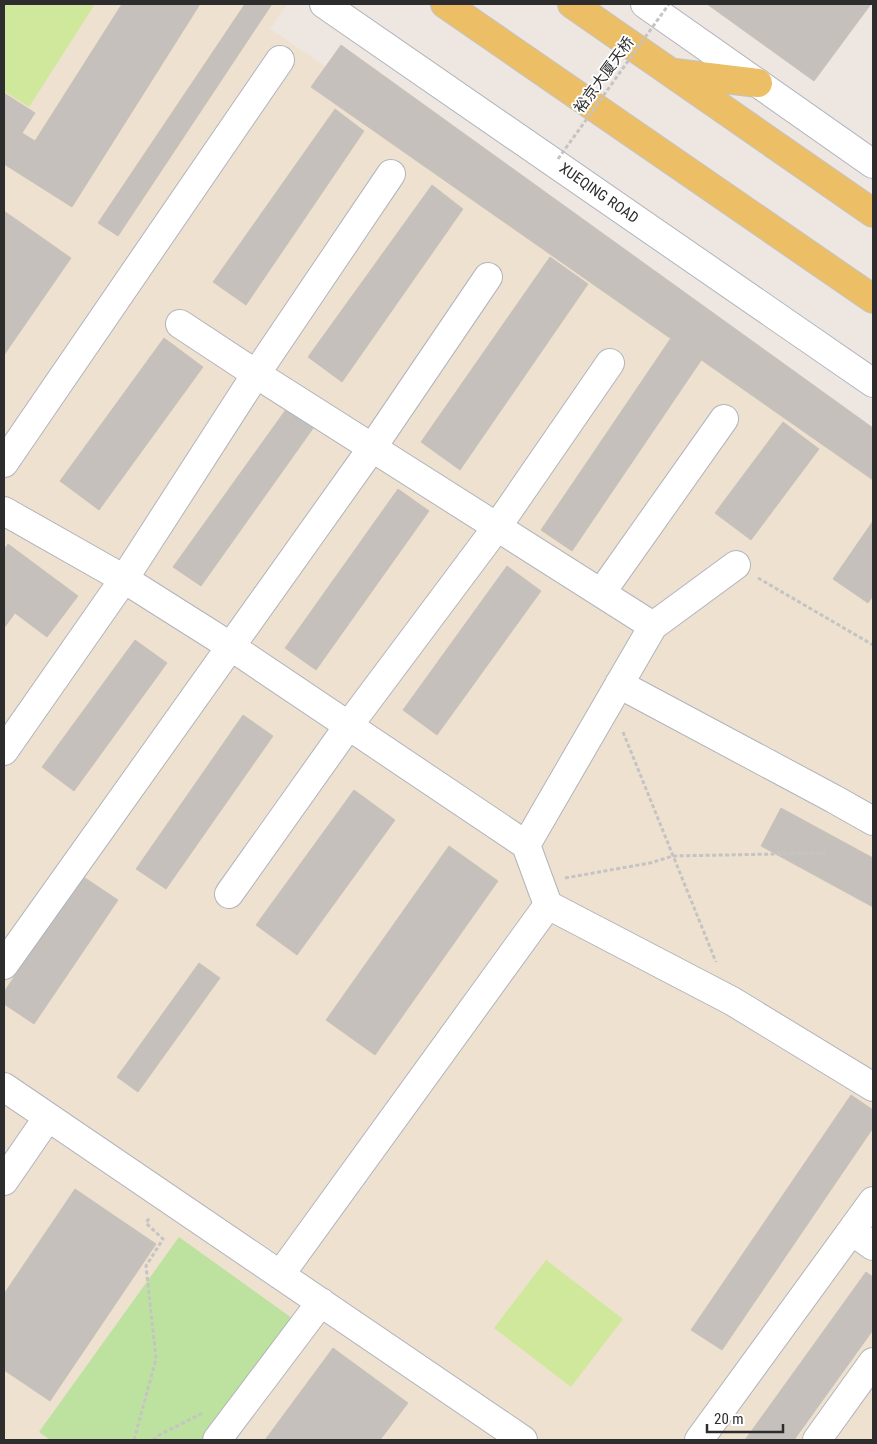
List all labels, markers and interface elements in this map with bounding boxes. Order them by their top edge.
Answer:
street label: 裕京大厦天桥 [570,33,638,117]
street label: XUEQING ROAD [556,159,642,227]
scale bar [707,1402,783,1434]
text: 20 m [714,1410,744,1428]

